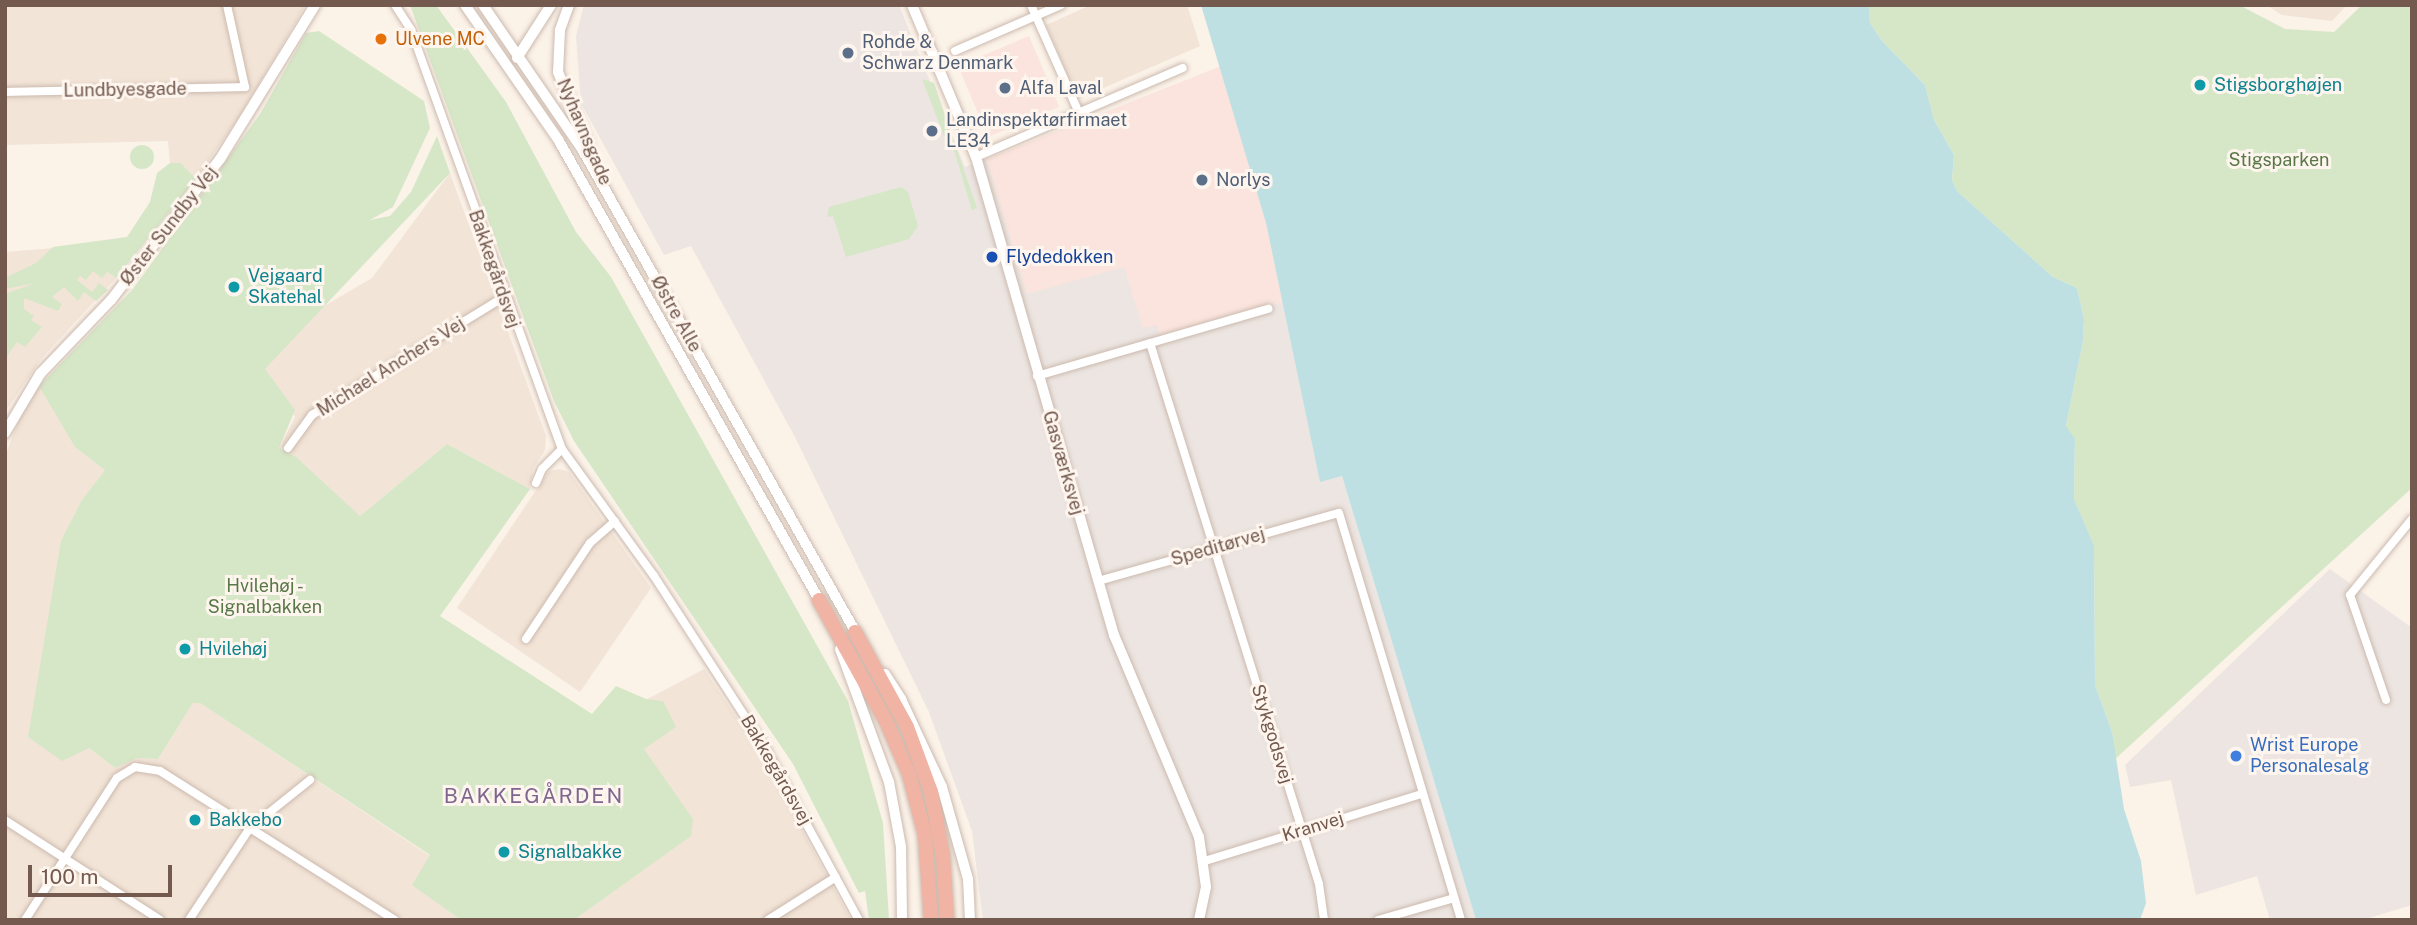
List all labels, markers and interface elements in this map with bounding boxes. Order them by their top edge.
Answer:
place label: Ulvene MC [395,28,485,50]
marker: Ulvene MC [373,31,389,47]
place label: Rohde & Schwarz Denmark [862,32,1013,74]
marker: Rohde & Schwarz Denmark [840,45,856,61]
place label: Stigsborghøjen [2214,74,2342,96]
street label: Nyhavnsgade [552,76,616,188]
place label: Alfa Laval [1019,77,1102,99]
marker: Stigsborghøjen [2192,77,2208,93]
street label: Lundbyesgade [63,78,187,102]
marker: Alfa Laval [997,80,1013,96]
place label: Landinspektørfirmaet LE34 [946,110,1127,152]
marker: Landinspektørfirmaet LE34 [924,123,940,139]
park label: Stigsparken [2229,149,2329,171]
street label: Øster Sundby Vej [116,162,222,290]
place label: Norlys [1216,169,1270,191]
marker: Norlys [1194,172,1210,188]
street label: Bakkegårdsvej [464,207,524,331]
place label: Flydedokken [1006,246,1113,268]
marker: Flydedokken [984,249,1000,265]
place label: Vejgaard Skatehal [248,266,323,308]
street label: Østre Alle [646,272,706,356]
marker: Vejgaard Skatehal [226,279,242,295]
street label: Michael Anchers Vej [313,313,469,421]
street label: Gasværksvej [1038,408,1088,518]
street label: Speditørvej [1169,523,1267,571]
park label: Hvilehøj - Signalbakken [208,576,322,618]
place label: Hvilehøj [199,638,267,660]
marker: Hvilehøj [177,641,193,657]
street label: Stykgodsvej [1247,682,1297,786]
street label: Bakkegårdsvej [736,711,816,829]
place label: Wrist Europe Personalesalg [2250,735,2369,778]
marker: Wrist Europe Personalesalg [2228,748,2244,764]
district label: BAKKEGÅRDEN [445,783,623,809]
street label: Kranvej [1280,807,1346,847]
place label: Bakkebo [209,809,282,831]
marker: Bakkebo [187,812,203,828]
place label: Signalbakke [518,841,622,863]
marker: Signalbakke [496,844,512,860]
scale bar [32,852,175,896]
text: 100 m [41,864,98,889]

